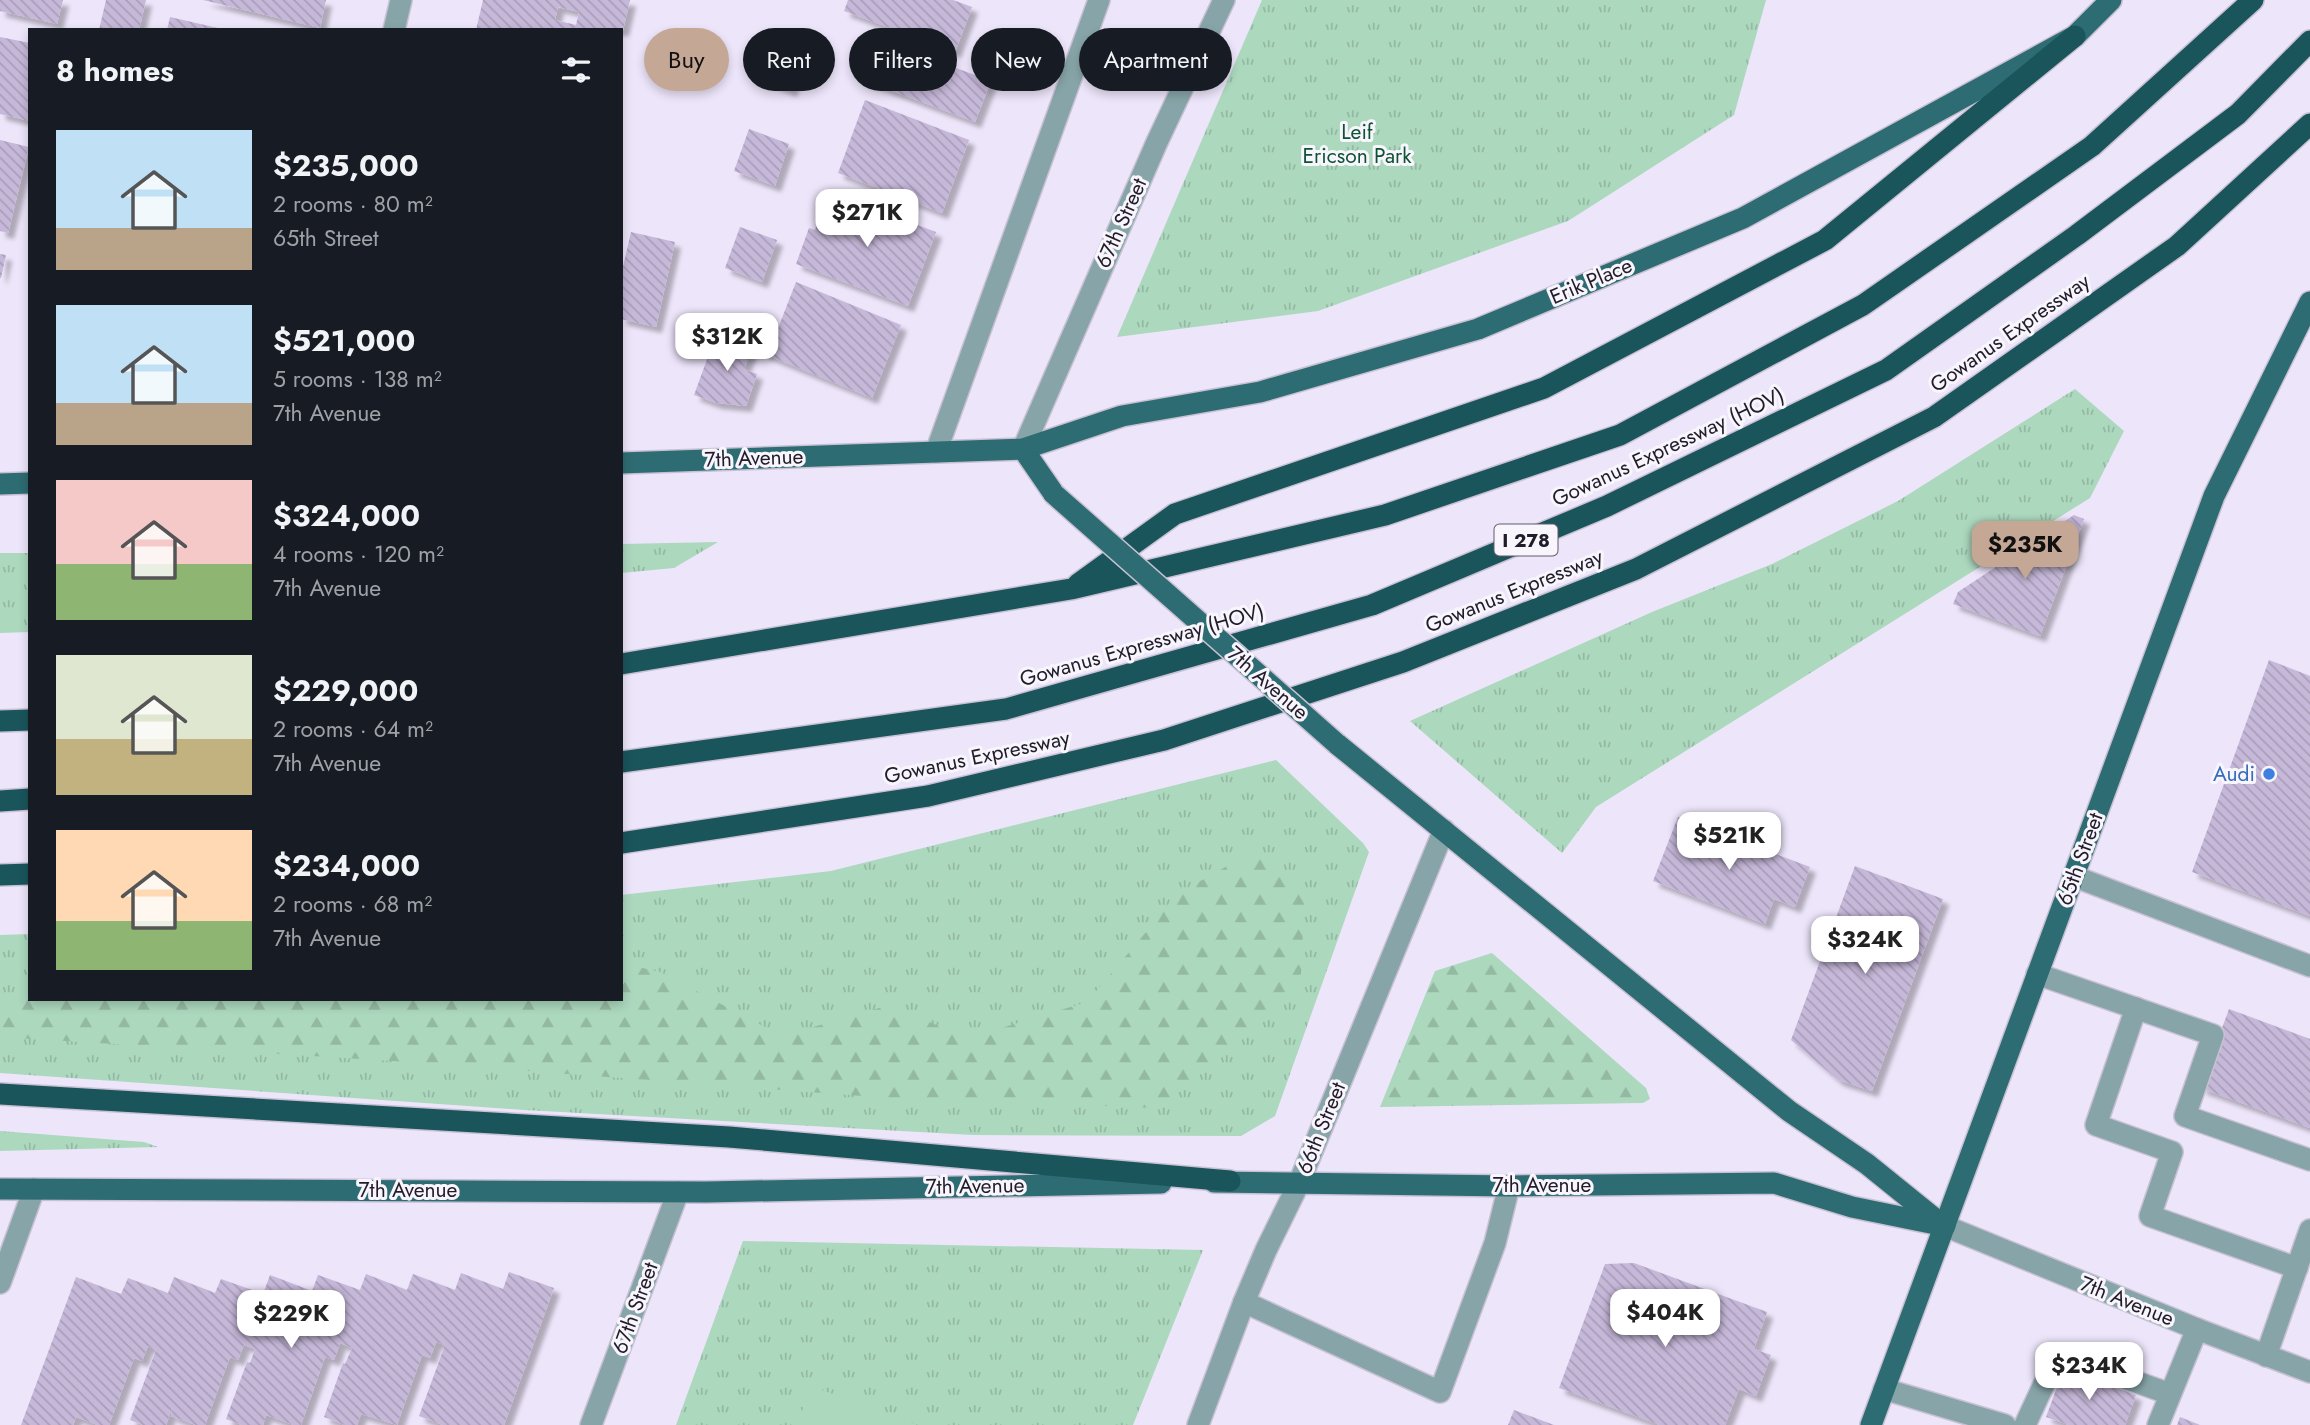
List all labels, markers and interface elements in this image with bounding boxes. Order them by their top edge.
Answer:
chip: Buy [644,28,729,91]
chip: Rent [743,28,835,91]
chip: Filters [849,28,957,91]
chip: New [971,28,1065,91]
chip: Apartment [1079,28,1232,91]
text: 8 homes [56,49,174,92]
icon: filters [557,51,595,89]
park label: Leif Ericson Park [1303,117,1412,171]
text: $235,000 [273,144,419,187]
icon: home [112,158,196,242]
street label: 67th Street [1088,173,1154,273]
text: 2 rooms · 80 m² [273,187,433,221]
pin: $271K [818,190,916,249]
text: $271K [831,195,903,229]
text: 65th Street [273,221,379,255]
street label: Erik Place [1545,250,1637,312]
street label: Gowanus Expressway [1924,266,2097,399]
pin: $312K [678,314,776,373]
text: $521,000 [273,319,415,362]
text: $312K [691,319,763,353]
icon: home [112,333,196,417]
text: 5 rooms · 138 m² [273,362,442,396]
street label: Gowanus Expressway (HOV) [1547,380,1789,514]
text: 7th Avenue [273,396,381,430]
street label: 7th Avenue [704,441,804,475]
text: $324,000 [273,494,420,537]
icon: home [112,508,196,592]
pin: $235K [1976,522,2074,581]
road number: I 278 [1494,524,1558,555]
text: $235K [1988,527,2062,561]
text: 4 rooms · 120 m² [273,537,444,571]
street label: Gowanus Expressway [1421,541,1608,640]
text: 7th Avenue [273,571,381,605]
street label: Gowanus Expressway (HOV) [1016,596,1268,694]
street label: 7th Avenue [1221,639,1315,727]
text: $229,000 [273,669,418,712]
icon: home [112,683,196,767]
text: 2 rooms · 64 m² [273,712,433,746]
street label: Gowanus Expressway [881,723,1073,791]
text: 7th Avenue [273,746,381,780]
place label: Audi [2213,759,2255,789]
marker: Audi [2261,766,2277,782]
street label: 65th Street [2049,809,2111,909]
pin: $521K [1680,812,1778,872]
text: $521K [1693,818,1765,852]
text: $234,000 [273,844,420,887]
icon: home [112,858,196,942]
text: 2 rooms · 68 m² [273,887,432,921]
pin: $324K [1816,916,1914,976]
text: 7th Avenue [273,921,381,955]
text: $324K [1827,922,1903,956]
street label: 66th Street [1289,1078,1353,1178]
street label: 7th Avenue [925,1170,1025,1202]
street label: 7th Avenue [1493,1170,1592,1200]
street label: 7th Avenue [359,1175,458,1205]
street label: 67th Street [605,1258,665,1358]
street label: 7th Avenue [2076,1269,2179,1333]
pin: $229K [242,1290,340,1350]
pin: $404K [1616,1290,1714,1349]
text: $404K [1626,1295,1704,1329]
text: $229K [253,1296,329,1330]
pin: $234K [2040,1342,2138,1402]
text: $234K [2051,1348,2127,1382]

